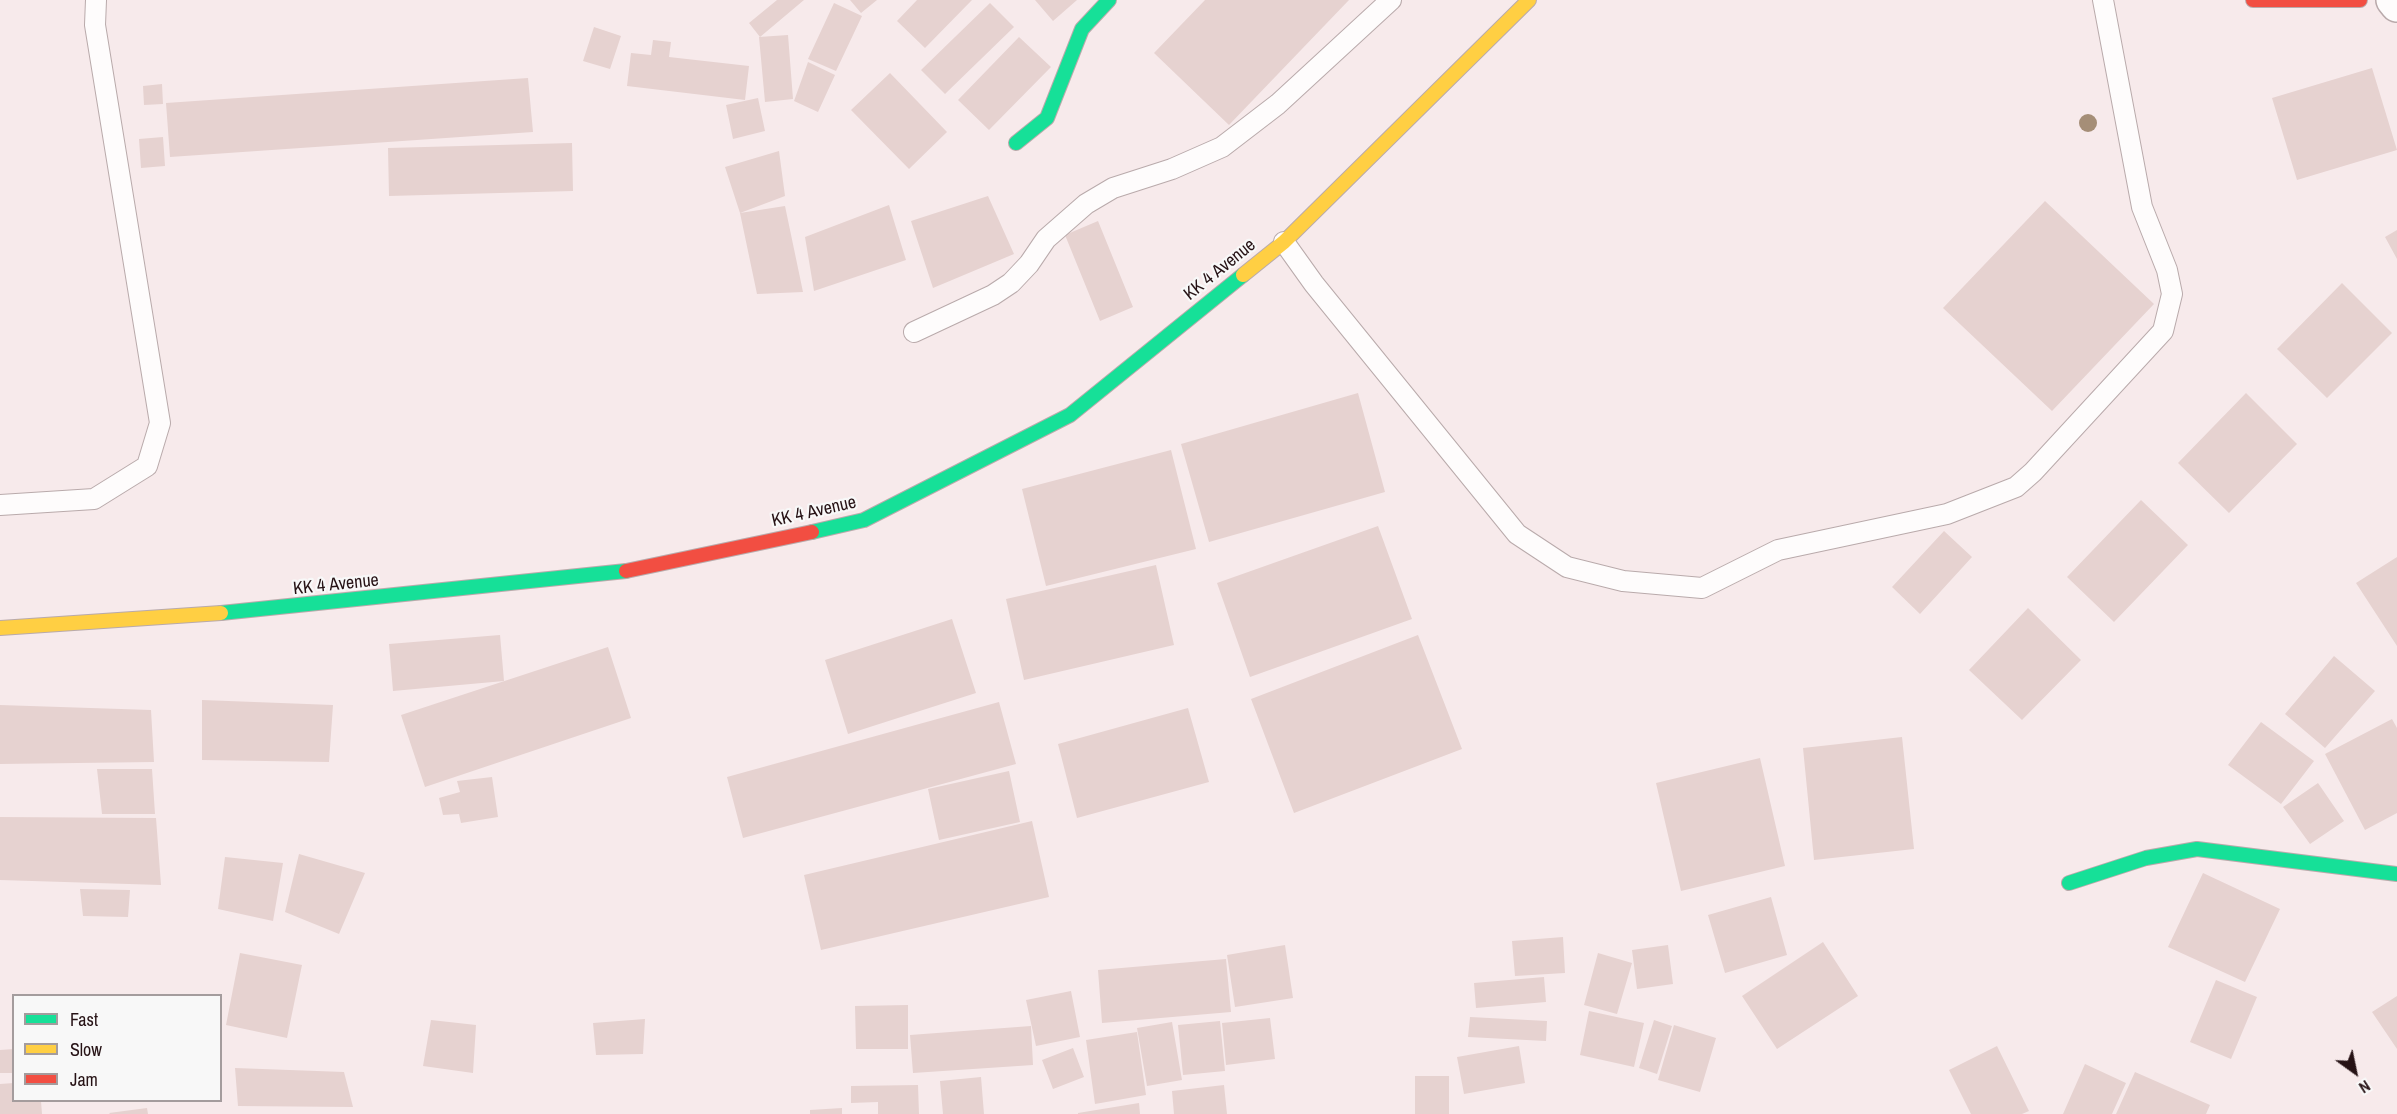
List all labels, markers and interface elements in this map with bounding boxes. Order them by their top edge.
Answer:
street label: KK 4 Avenue [1180,235,1260,305]
street label: KK 4 Avenue [770,492,858,532]
street label: KK 4 Avenue [292,570,380,600]
legend [12,994,222,1102]
text: Fast [70,1007,98,1032]
text: Slow [70,1037,102,1062]
north arrow [2325,1042,2385,1102]
text: Jam [70,1067,98,1092]
text: N [2355,1075,2375,1099]

